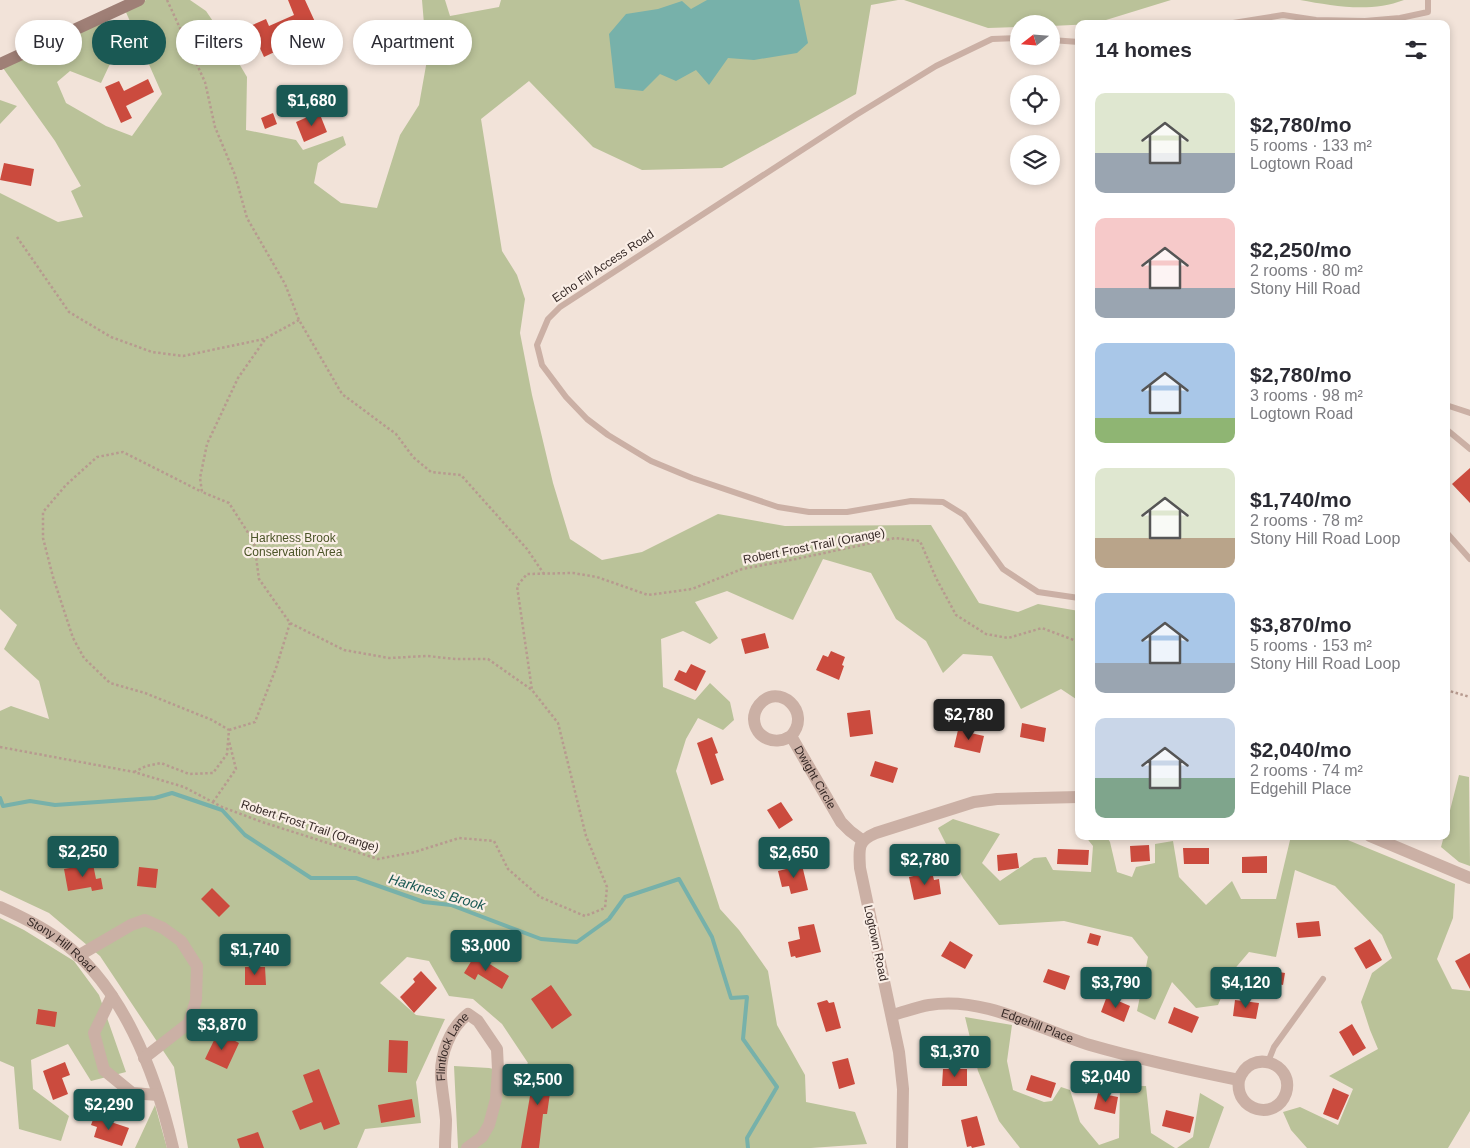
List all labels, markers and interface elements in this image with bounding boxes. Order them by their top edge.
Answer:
north arrow [1010,15,1060,65]
map controls [1010,15,1060,185]
chip: Buy [15,20,82,65]
chip: Rent [92,20,166,65]
chip: Filters [176,20,261,65]
chip: New [271,20,343,65]
chip: Apartment [353,20,472,65]
icon: filters [1402,36,1430,64]
text: 14 homes [1095,38,1192,61]
button: locate [1010,75,1060,125]
pin: $1,680 [271,84,353,127]
text: $1,680 [288,92,336,109]
icon: home [1135,113,1195,173]
text: $2,780/mo [1250,113,1352,136]
button: layers [1010,135,1060,185]
text: 5 rooms · 133 m² [1250,137,1372,154]
text: Logtown Road [1250,155,1353,172]
street label: Echo Fill Access Road [550,227,656,305]
icon: home [1135,238,1195,298]
text: $2,250/mo [1250,238,1352,261]
text: 2 rooms · 80 m² [1250,262,1363,279]
text: Stony Hill Road [1250,280,1360,297]
icon: home [1135,363,1195,423]
text: $2,780/mo [1250,363,1352,386]
text: 3 rooms · 98 m² [1250,387,1363,404]
text: Logtown Road [1250,405,1353,422]
icon: home [1135,488,1195,548]
text: $1,740/mo [1250,488,1352,511]
text: 2 rooms · 78 m² [1250,512,1363,529]
street label: Robert Frost Trail (Orange) [742,525,886,567]
text: Stony Hill Road Loop [1250,530,1400,547]
park label: Harkness Brook Conservation Area [244,531,343,559]
icon: home [1135,613,1195,673]
text: $3,870/mo [1250,613,1352,636]
text: 5 rooms · 153 m² [1250,637,1372,654]
text: Stony Hill Road Loop [1250,655,1400,672]
pin: $2,780 [928,698,1010,741]
text: $2,780 [945,706,993,723]
icon: home [1135,738,1195,798]
text: $2,040/mo [1250,738,1352,761]
street label: Dwight Circle [791,743,839,812]
text: 2 rooms · 74 m² [1250,762,1363,779]
text: Edgehill Place [1250,780,1351,797]
street label: Robert Frost Trail (Orange) [239,797,381,855]
pin: $2,250 [42,836,124,878]
pin: $2,650 [753,836,835,879]
text: $2,250 [59,843,107,860]
text: $2,650 [770,844,818,861]
pin: $2,780 [884,844,966,886]
text: $2,780 [901,851,949,868]
water label: Harkness Brook [387,871,488,914]
street label: Logtown Road [861,904,891,982]
street label: Stony Hill Road [24,914,98,975]
pin: $3,000 [445,930,527,972]
pin: $1,740 [214,934,296,976]
text: $3,000 [462,937,510,954]
text: $1,740 [231,941,279,958]
pin: $3,790 [1075,966,1157,1009]
pin: $4,120 [1205,966,1287,1009]
text: $3,790 [1092,974,1140,991]
text: $4,120 [1222,974,1270,991]
street label: Edgehill Place [999,1006,1076,1046]
pin: $3,870 [181,1008,263,1051]
street label: Flintlock Lane [434,1009,472,1082]
text: $3,870 [198,1016,246,1033]
pin: $1,370 [914,1036,996,1078]
text: $1,370 [931,1043,979,1060]
pin: $2,040 [1065,1060,1147,1103]
pin: $2,500 [497,1064,579,1106]
text: $2,040 [1082,1068,1130,1085]
text: $2,500 [514,1071,562,1088]
pin: $2,290 [68,1088,150,1131]
text: $2,290 [85,1096,133,1113]

